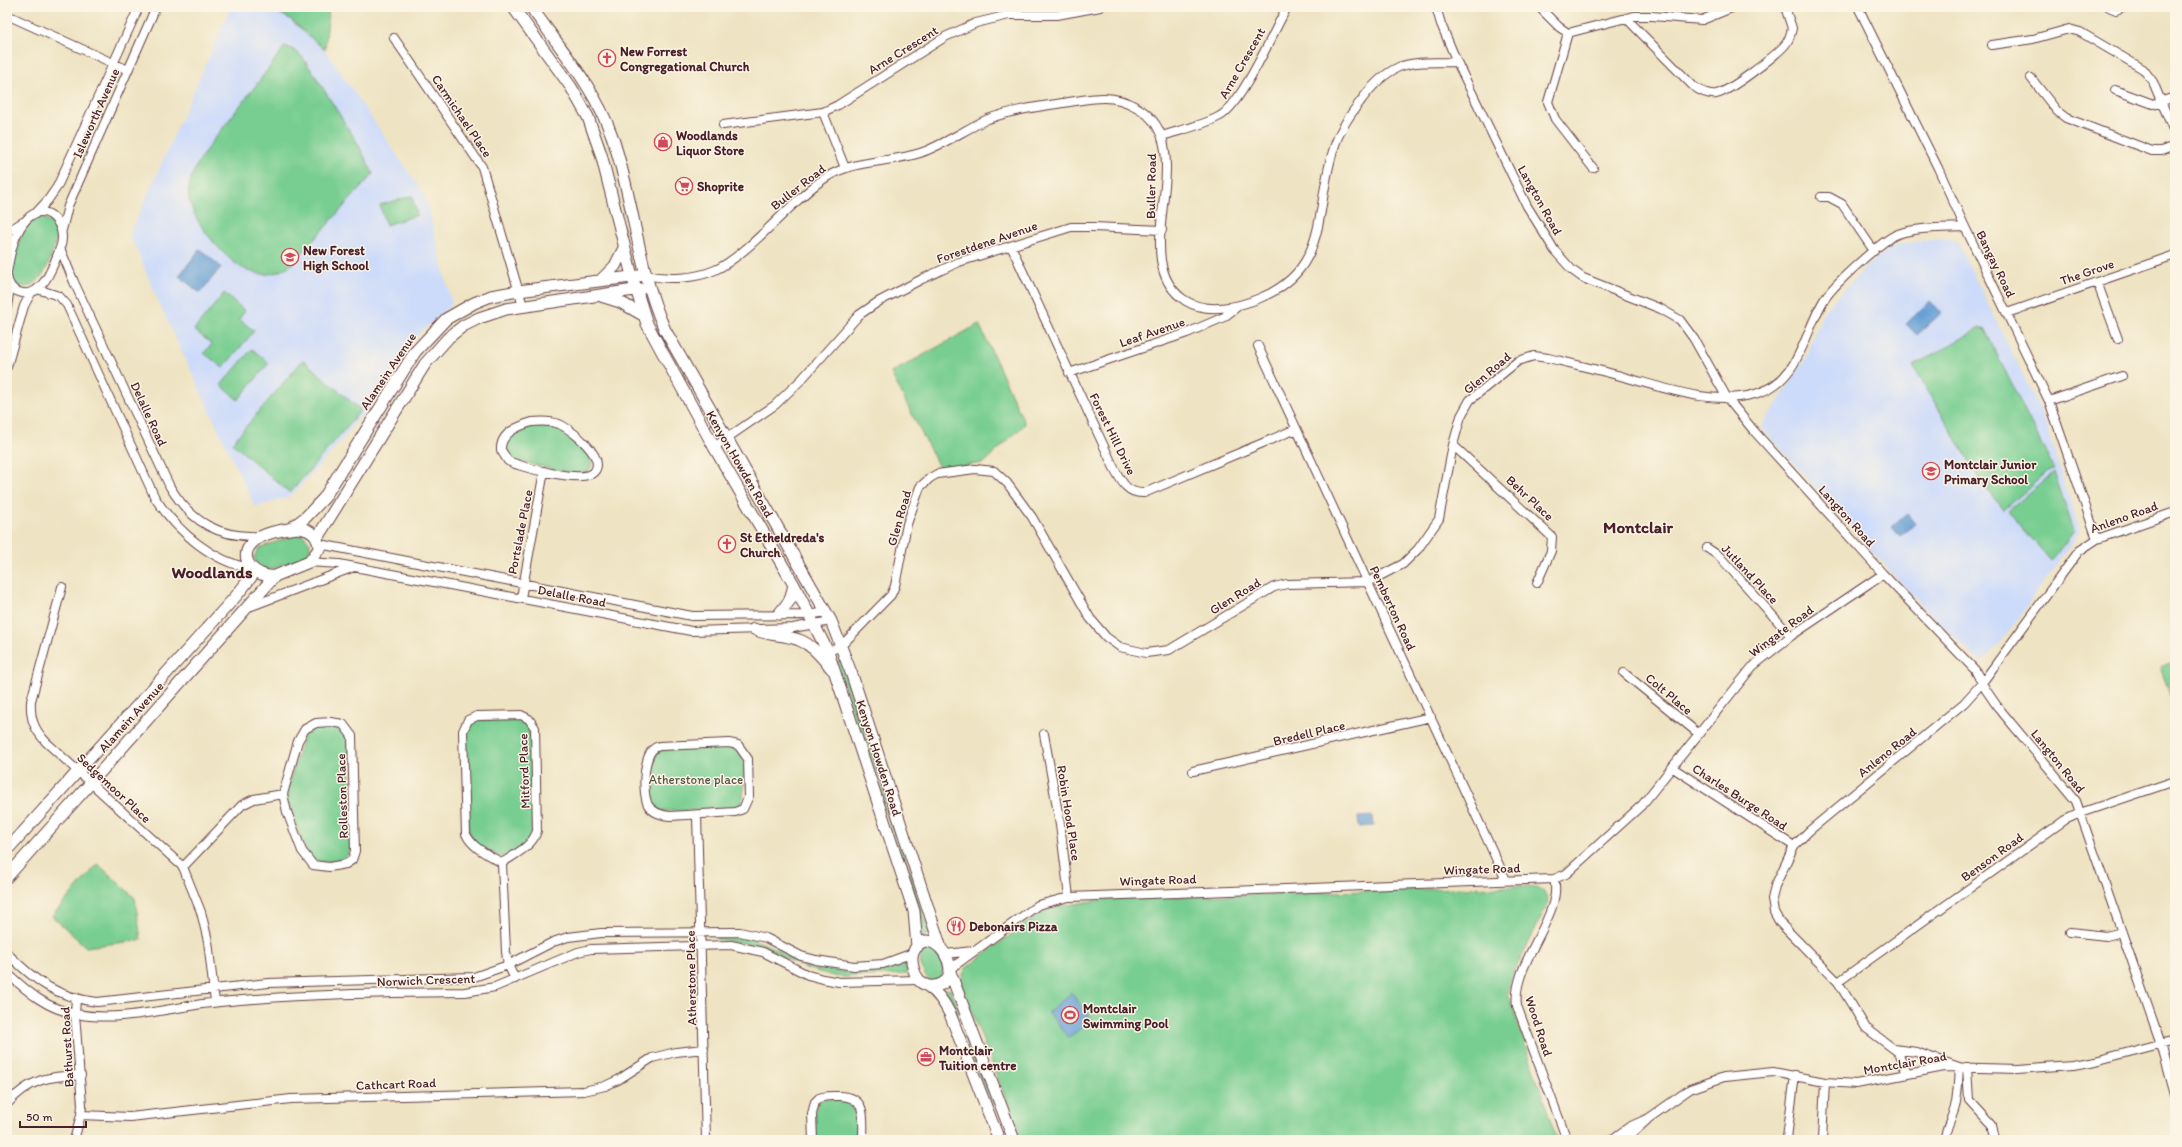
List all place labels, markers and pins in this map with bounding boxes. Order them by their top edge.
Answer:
place label: New Forrest Congregational Church [620,44,750,75]
church icon: New Forrest Congregational Church [597,48,617,68]
place label: Woodlands Liquor Store [676,128,744,159]
shop icon: Woodlands Liquor Store [653,132,673,152]
supermarket icon: Shoprite [674,176,694,196]
place label: Shoprite [697,179,744,195]
place label: New Forest High School [303,243,369,274]
school or university icon: New Forest High School [280,247,300,267]
place label: Montclair Junior Primary School [1944,457,2037,488]
school or university icon: Montclair Junior Primary School [1921,461,1941,481]
place label: St Etheldreda's Church [740,530,825,560]
church icon: St Etheldreda's Church [717,534,737,554]
restaurant icon: Debonairs Pizza [946,916,966,936]
place label: Debonairs Pizza [969,919,1058,934]
place label: Montclair Swimming Pool [1083,1001,1169,1032]
sports icon: Montclair Swimming Pool [1060,1005,1080,1025]
place label: Montclair Tuition centre [938,1043,1016,1073]
office icon: Montclair Tuition centre [916,1047,936,1067]

